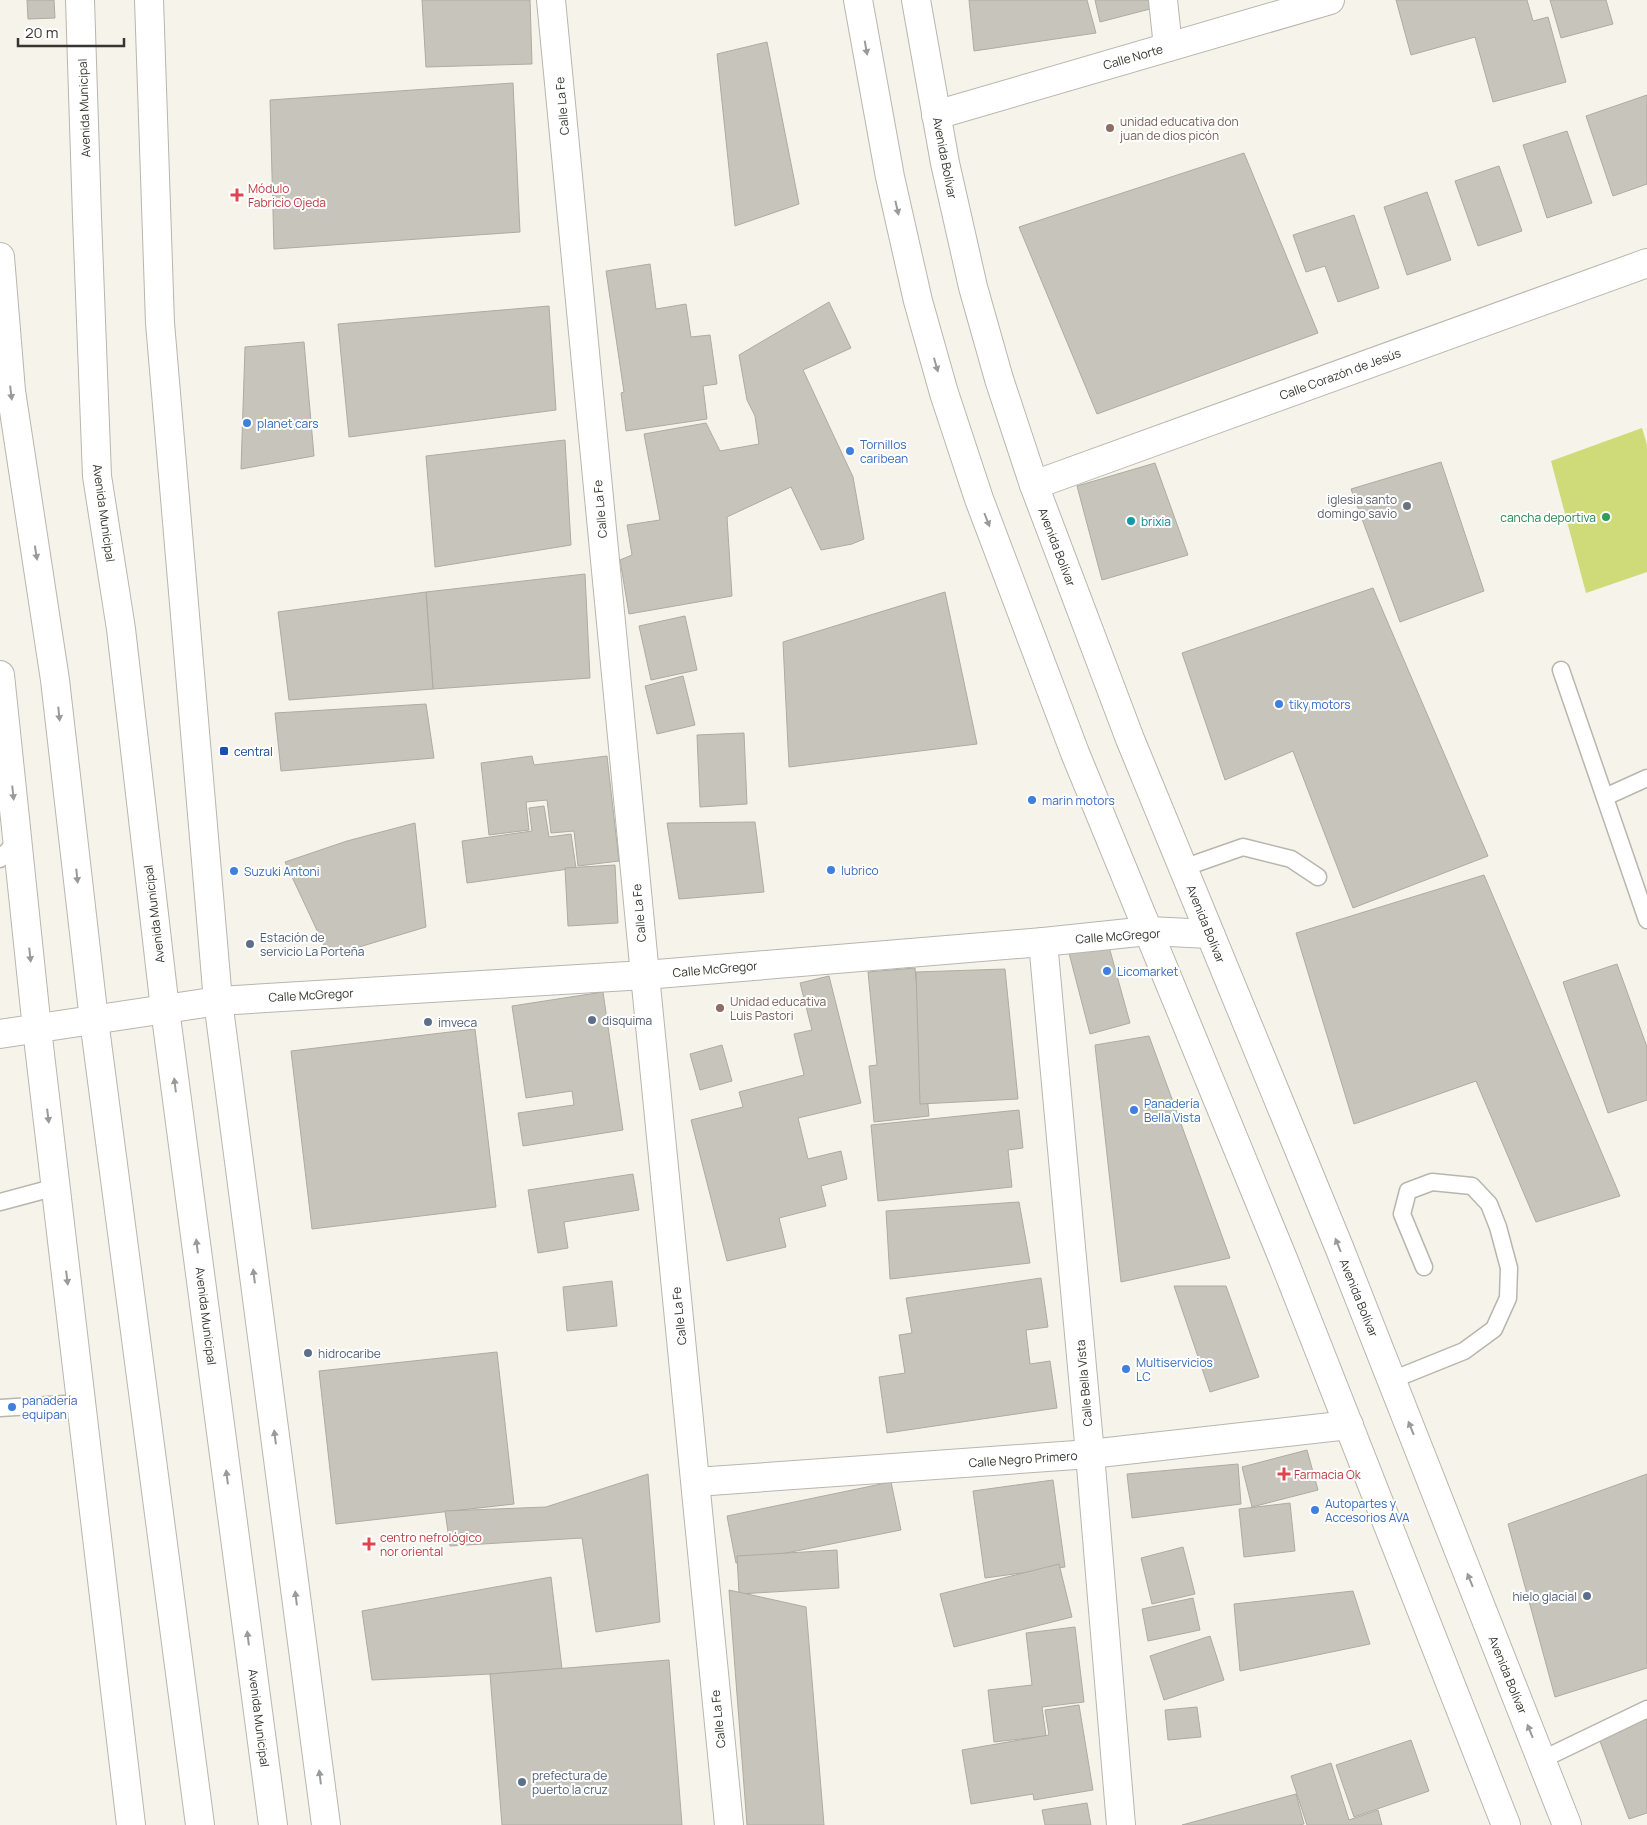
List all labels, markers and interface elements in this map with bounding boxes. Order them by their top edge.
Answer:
scale bar [18,15,124,47]
text: 20 m [25,22,58,43]
one-way arrow [863,40,871,56]
street label: Calle Norte [1101,40,1165,74]
street label: Avenida Municipal [74,58,94,158]
street label: Calle La Fe [551,76,573,136]
place label: unidad educativa don juan de dios picón [1119,113,1239,144]
street label: Avenida Bolívar [929,116,961,201]
marker: unidad educativa don juan de dios picón [1104,122,1116,134]
place label: Módulo Fabricio Ojeda [248,180,326,211]
marker: Módulo Fabricio Ojeda [230,188,244,202]
one-way arrow [893,200,901,215]
street label: Calle Corazón de Jesús [1277,344,1403,404]
one-way arrow [932,358,940,373]
one-way arrow [7,385,15,401]
place label: planet cars [257,415,319,432]
marker: planet cars [241,417,253,429]
place label: Tornillos caribean [860,436,908,467]
marker: Tornillos caribean [844,445,856,457]
street label: Avenida Municipal [89,463,119,563]
street label: Calle La Fe [589,479,611,539]
place label: iglesia santo domingo savio [1317,491,1397,522]
marker: iglesia santo domingo savio [1401,500,1413,512]
street label: Avenida Bolívar [1034,505,1080,589]
place label: cancha deportiva [1500,509,1596,526]
marker: cancha deportiva [1600,511,1612,523]
one-way arrow [983,513,991,527]
place label: brixia [1141,513,1171,530]
marker: brixia [1125,515,1137,527]
one-way arrow [33,546,41,562]
place label: tiky motors [1289,696,1351,713]
marker: tiky motors [1273,698,1285,710]
one-way arrow [55,706,63,722]
place label: central [234,743,273,760]
marker: central [218,745,230,757]
one-way arrow [9,785,17,801]
place label: marin motors [1042,792,1115,809]
marker: marin motors [1026,794,1038,806]
place label: lubrico [841,862,879,879]
place label: Suzuki Antoni [244,863,320,880]
street label: Avenida Municipal [140,864,168,964]
marker: lubrico [825,864,837,876]
marker: Suzuki Antoni [228,865,240,877]
one-way arrow [73,868,81,884]
street label: Avenida Bolívar [1183,882,1230,966]
street label: Calle La Fe [628,883,650,943]
street label: Calle McGregor [1075,925,1162,947]
place label: Estación de servicio La Porteña [260,929,365,960]
marker: Estación de servicio La Porteña [244,938,256,950]
one-way arrow [26,947,34,963]
street label: Calle McGregor [672,957,759,981]
place label: Licomarket [1117,963,1179,980]
marker: Licomarket [1101,965,1113,977]
street label: Calle McGregor [268,984,355,1006]
place label: Unidad educativa Luis Pastori [730,993,826,1024]
marker: Unidad educativa Luis Pastori [714,1002,726,1014]
place label: disquima [602,1012,652,1029]
place label: imveca [438,1014,477,1031]
marker: disquima [586,1014,598,1026]
marker: imveca [422,1016,434,1028]
one-way arrow [171,1077,179,1093]
place label: Panadería Bella Vista [1144,1095,1201,1126]
marker: Panadería Bella Vista [1128,1104,1140,1116]
one-way arrow [44,1109,52,1125]
one-way arrow [1334,1237,1342,1252]
one-way arrow [192,1238,200,1254]
street label: Avenida Bolívar [1336,1256,1383,1340]
street label: Avenida Municipal [192,1266,220,1366]
one-way arrow [250,1268,258,1284]
one-way arrow [63,1270,71,1286]
street label: Calle La Fe [667,1286,691,1346]
street label: Calle Bella Vista [1072,1339,1096,1427]
place label: hidrocaribe [318,1345,381,1362]
marker: hidrocaribe [302,1347,314,1359]
place label: Multiservicios LC [1136,1354,1213,1385]
marker: Multiservicios LC [1120,1363,1132,1375]
place label: panadería equipan [22,1392,77,1423]
marker: panadería equipan [6,1401,18,1413]
one-way arrow [1407,1421,1414,1436]
one-way arrow [271,1429,279,1445]
street label: Calle Negro Primero [968,1447,1078,1471]
place label: Farmacia Ok [1294,1466,1362,1483]
one-way arrow [223,1468,231,1484]
marker: Farmacia Ok [1278,1468,1290,1480]
place label: Autopartes y Accesorios AVA [1325,1495,1410,1526]
marker: Autopartes y Accesorios AVA [1309,1504,1321,1516]
place label: centro nefrológico nor oriental [380,1529,482,1560]
marker: centro nefrológico nor oriental [362,1537,376,1551]
one-way arrow [1466,1573,1474,1587]
place label: hielo glacial [1512,1588,1577,1605]
one-way arrow [292,1590,300,1606]
marker: hielo glacial [1581,1590,1593,1602]
one-way arrow [244,1630,252,1646]
street label: Avenida Bolívar [1485,1633,1532,1717]
street label: Avenida Municipal [245,1668,273,1768]
street label: Calle La Fe [706,1689,730,1749]
one-way arrow [1526,1723,1534,1738]
place label: prefectura de puerto la cruz [532,1767,608,1798]
one-way arrow [315,1768,323,1784]
marker: prefectura de puerto la cruz [516,1776,528,1788]

